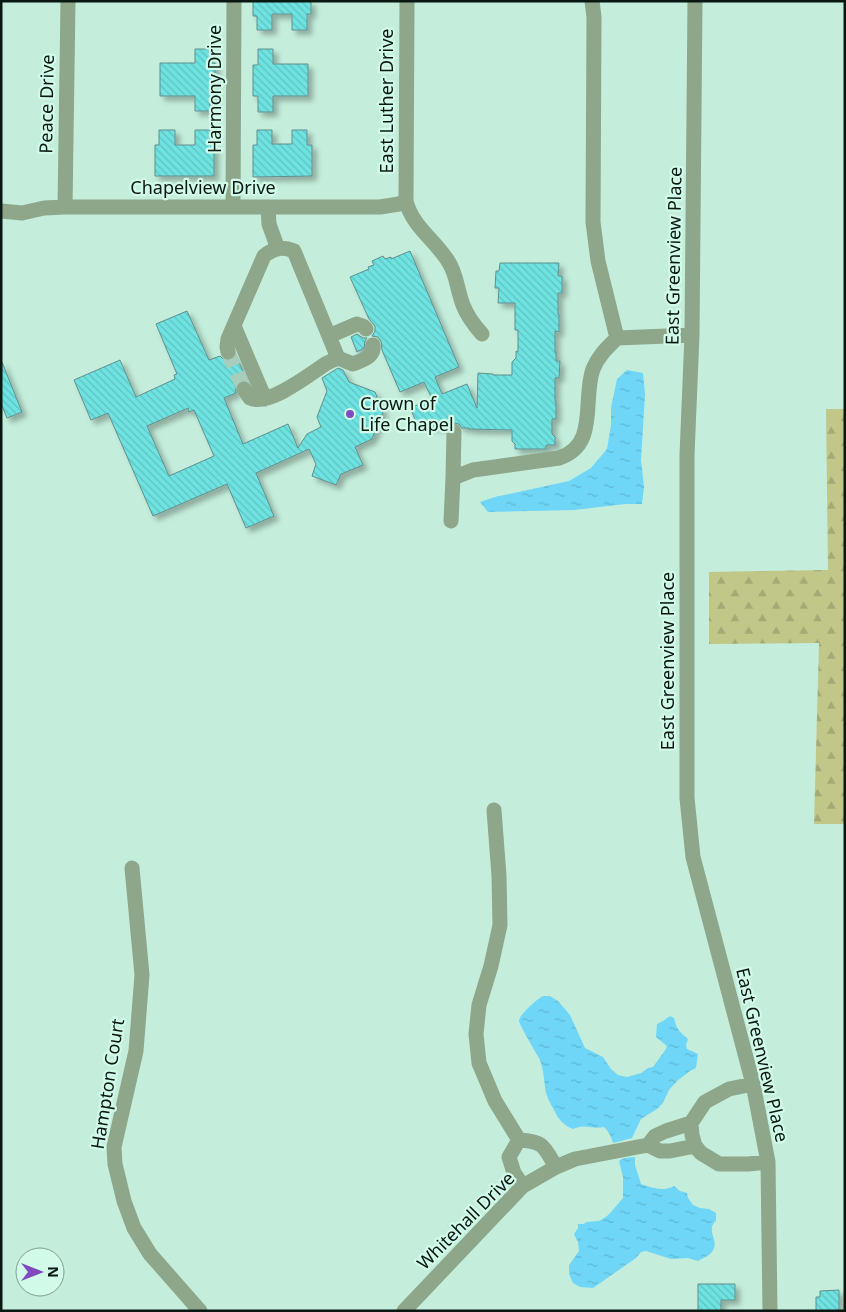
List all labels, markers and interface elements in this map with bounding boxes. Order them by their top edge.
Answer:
street label: Harmony Drive [202,25,226,153]
street label: East Luther Drive [374,29,398,173]
street label: Peace Drive [33,54,59,154]
street label: East Greenview Place [659,167,687,345]
street label: Chapelview Drive [130,175,276,199]
place label: Crown of Life Chapel [360,391,454,436]
marker: Crown of Life Chapel [344,408,356,420]
street label: East Greenview Place [655,572,679,750]
street label: East Greenview Place [731,965,795,1144]
street label: Hampton Court [85,1016,129,1151]
street label: Whitehall Drive [411,1166,519,1274]
north arrow [15,1247,65,1297]
text: N [44,1266,63,1278]

